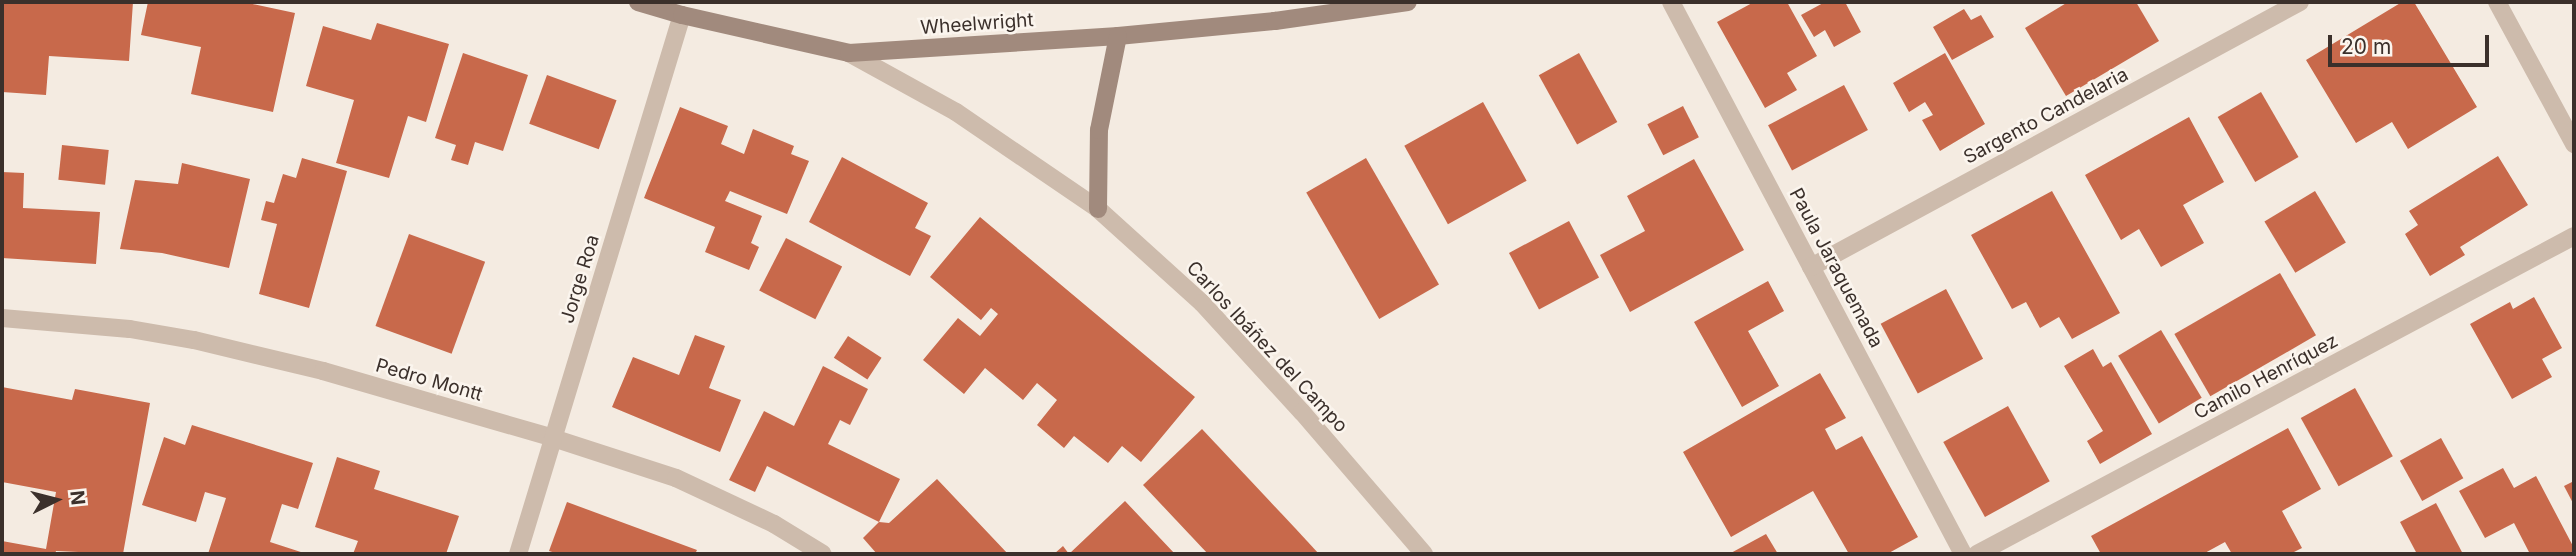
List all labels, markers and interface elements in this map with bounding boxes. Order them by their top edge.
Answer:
street label: Wheelwright [920,9,1034,39]
scale bar [2331,21,2492,65]
text: 20 m [2341,34,2391,59]
street label: Sargento Candelaria [1960,63,2132,169]
street label: Paula Jaraquemada [1784,184,1888,352]
street label: Jorge Roa [556,232,604,326]
street label: Carlos Ibáñez del Campo [1182,257,1352,437]
street label: Camilo Henríquez [2190,329,2342,425]
street label: Pedro Montt [373,354,485,406]
north arrow [21,465,91,535]
text: N [65,489,90,506]

